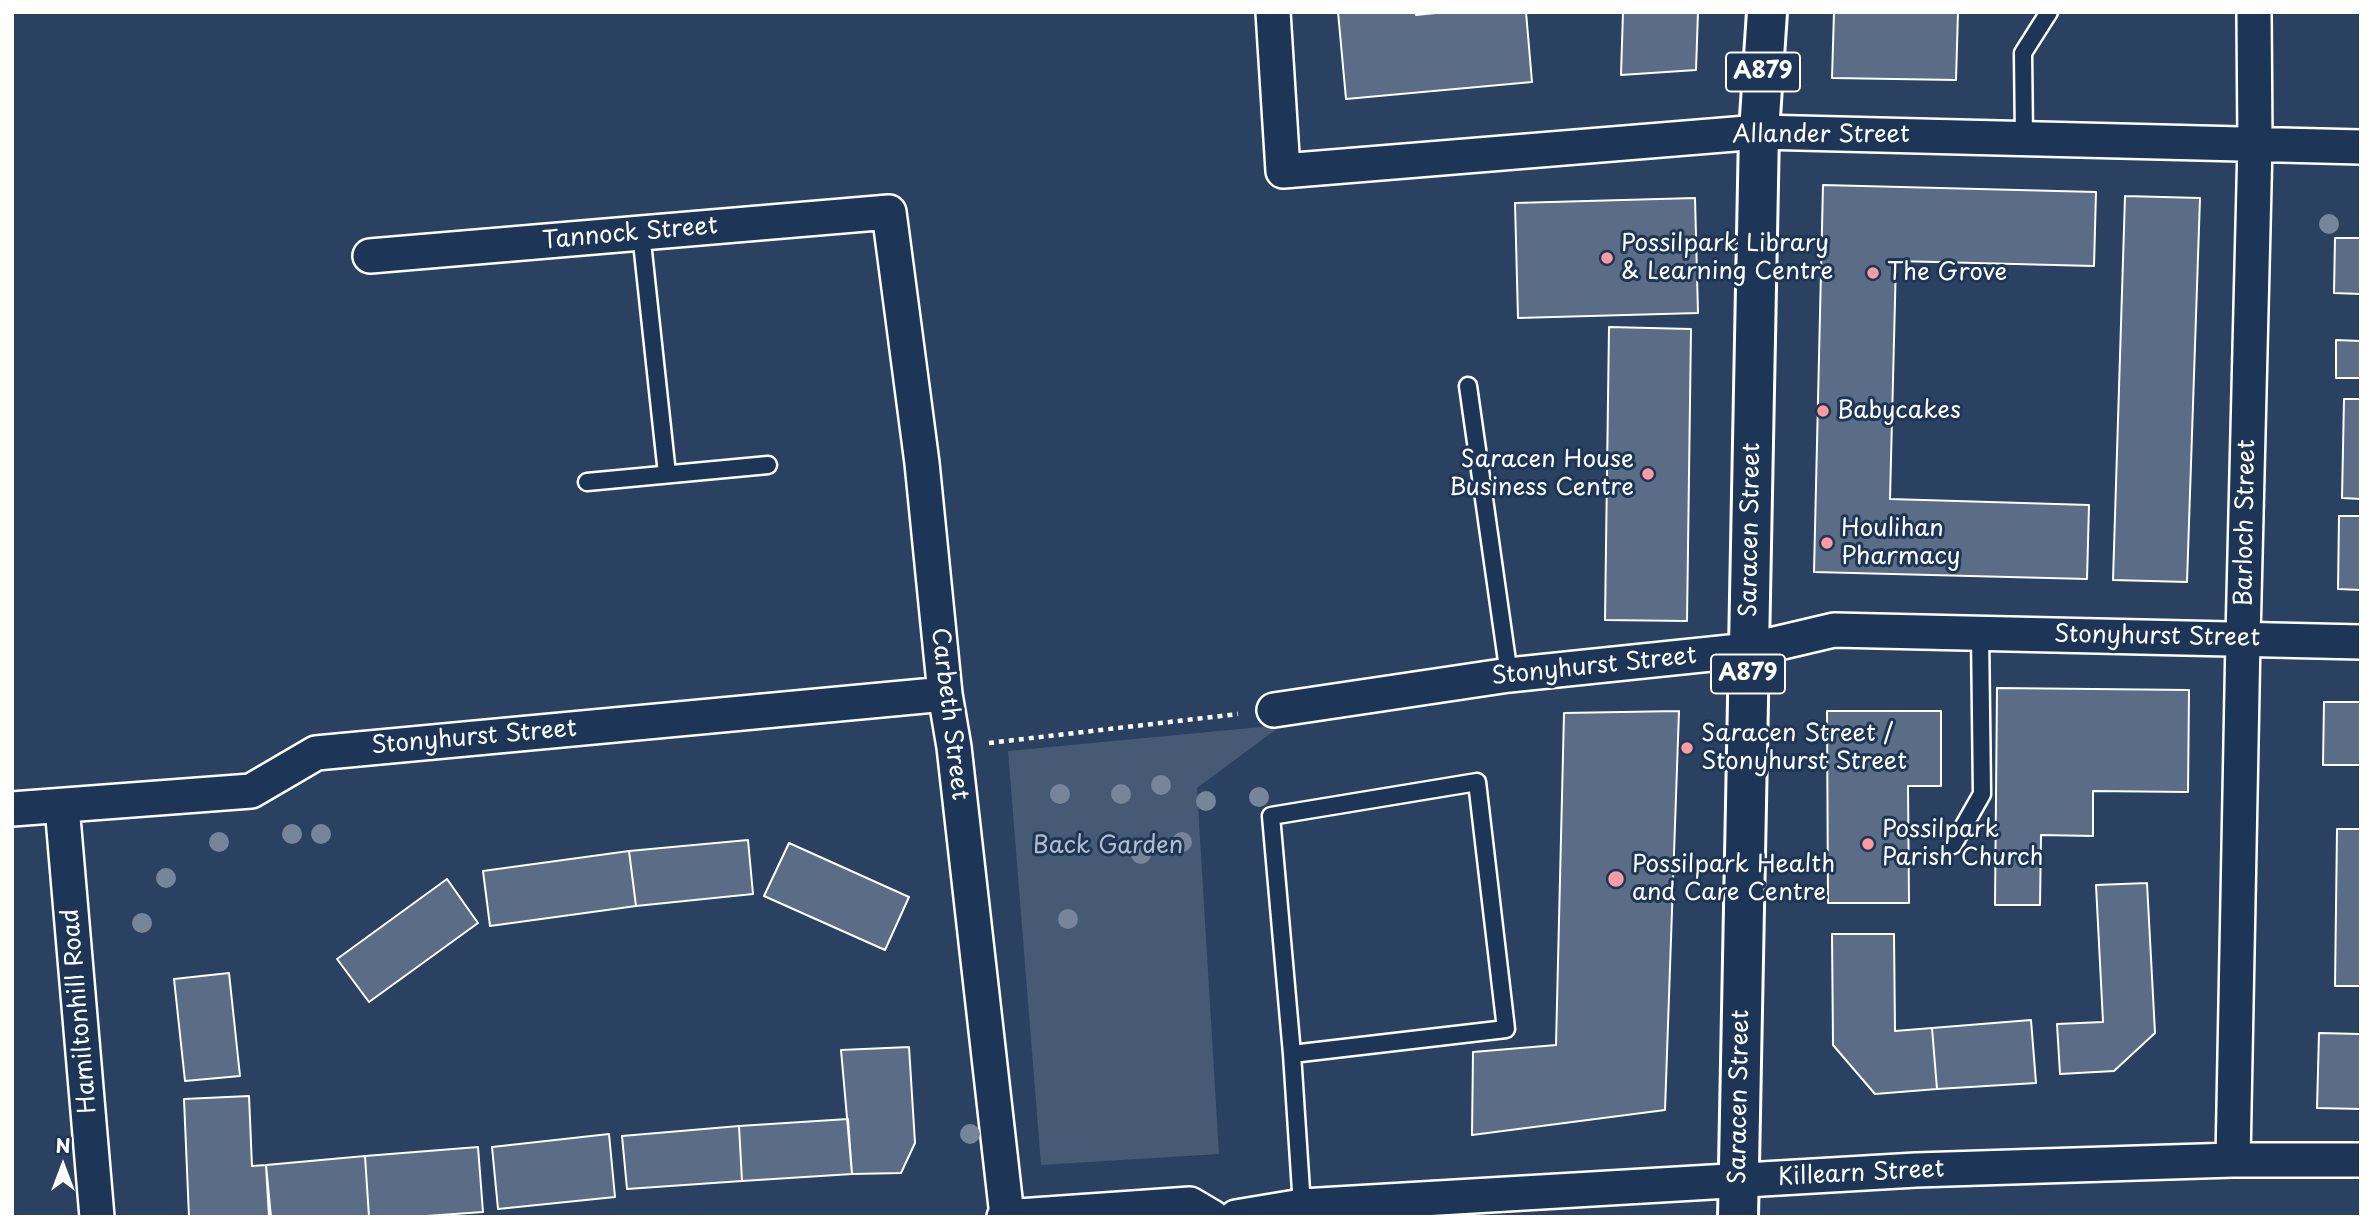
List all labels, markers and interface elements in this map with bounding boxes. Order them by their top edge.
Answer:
road number: A879 [1726,53,1800,92]
street label: Allander Street [1732,121,1910,149]
street label: Tannock Street [541,212,719,256]
place label: Possilpark Library & Learning Centre [1621,230,1833,286]
marker: Possilpark Library & Learning Centre [1599,250,1615,266]
place label: The Grove [1887,259,2007,287]
marker: The Grove [1865,265,1881,281]
place label: Babycakes [1837,397,1961,425]
marker: Babycakes [1815,403,1831,419]
street label: Barloch Street [2230,439,2262,607]
street label: Saracen Street [1735,442,1767,618]
place label: Saracen House Business Centre [1449,446,1634,502]
marker: Saracen House Business Centre [1640,466,1656,482]
place label: Houlihan Pharmacy [1841,515,1960,571]
marker: Houlihan Pharmacy [1819,535,1835,551]
street label: Stonyhurst Street [2054,621,2260,653]
street label: Carbeth Street [924,626,974,802]
street label: Stonyhurst Street [1490,642,1698,692]
road number: A879 [1711,654,1785,694]
street label: Stonyhurst Street [370,715,578,761]
place label: Saracen Street / Stonyhurst Street [1701,720,1907,776]
marker: Saracen Street / Stonyhurst Street [1679,740,1695,756]
place label: Possilpark Parish Church [1882,816,2043,872]
park label: Back Garden [1033,832,1183,860]
marker: Possilpark Parish Church [1860,836,1876,852]
place label: Possilpark Health and Care Centre [1632,851,1835,907]
marker: Possilpark Health and Care Centre [1606,869,1626,889]
street label: Hamiltonhill Road [57,907,103,1115]
street label: Saracen Street [1724,1009,1756,1185]
north arrow [28,1131,98,1201]
text: N [55,1131,71,1159]
street label: Killearn Street [1777,1155,1945,1193]

